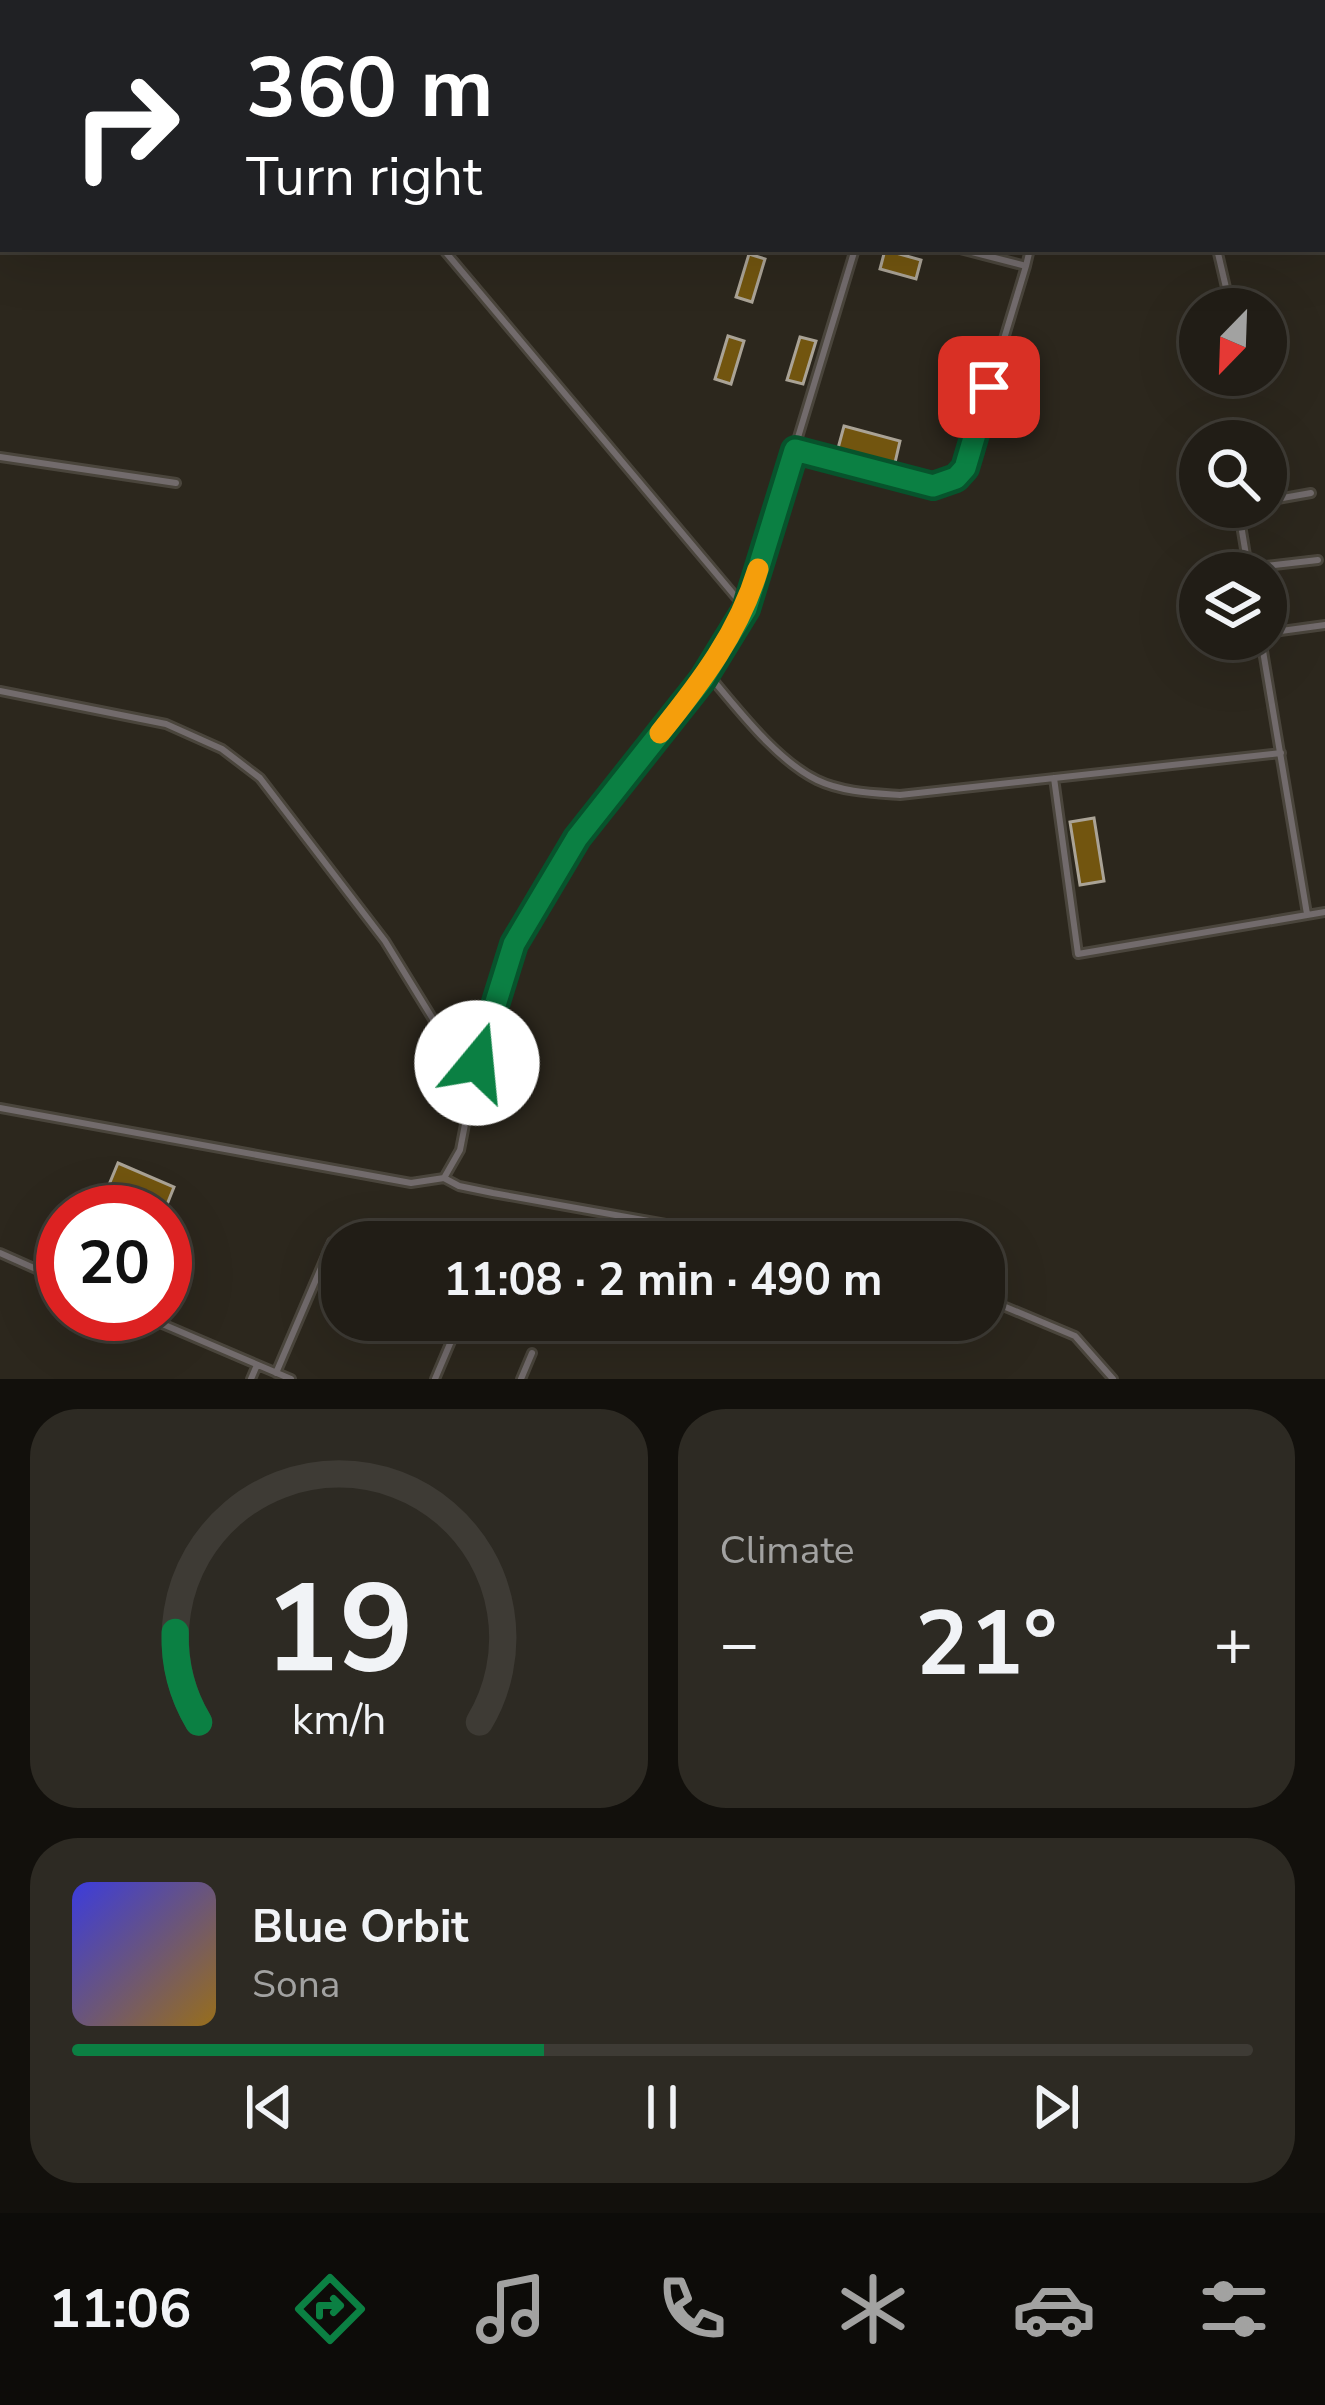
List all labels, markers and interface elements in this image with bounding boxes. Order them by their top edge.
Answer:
text: 360 m [246,31,494,146]
icon: right [48,48,204,204]
text: Turn right [246,140,482,214]
north arrow [1179,288,1287,396]
map controls [1179,288,1287,660]
pin [938,336,1040,438]
icon: arrive [956,354,1022,420]
button: search [1179,420,1287,528]
button: layers [1179,552,1287,660]
position arrow [414,1000,540,1126]
speed limit sign: 20 [36,1185,192,1341]
text: 11:08 · 2 min · 490 m [443,1250,883,1311]
text: Climate [720,1524,855,1577]
text: 19 [264,1545,414,1715]
text: 21° [915,1583,1057,1706]
text: − [720,1599,759,1689]
text: + [1213,1599,1253,1689]
text: km/h [291,1690,386,1748]
text: Blue Orbit [252,1897,469,1958]
text: Sona [252,1958,341,2011]
icon: previous [236,2074,302,2140]
icon: pause [629,2074,695,2140]
icon: next [1023,2074,1089,2140]
icon: directions [288,2267,372,2351]
icon: music [469,2267,553,2351]
icon: phone [650,2267,734,2351]
icon: climate [831,2267,915,2351]
icon: car [1012,2267,1096,2351]
icon: filters [1192,2267,1276,2351]
text: 11:06 [48,2272,191,2346]

